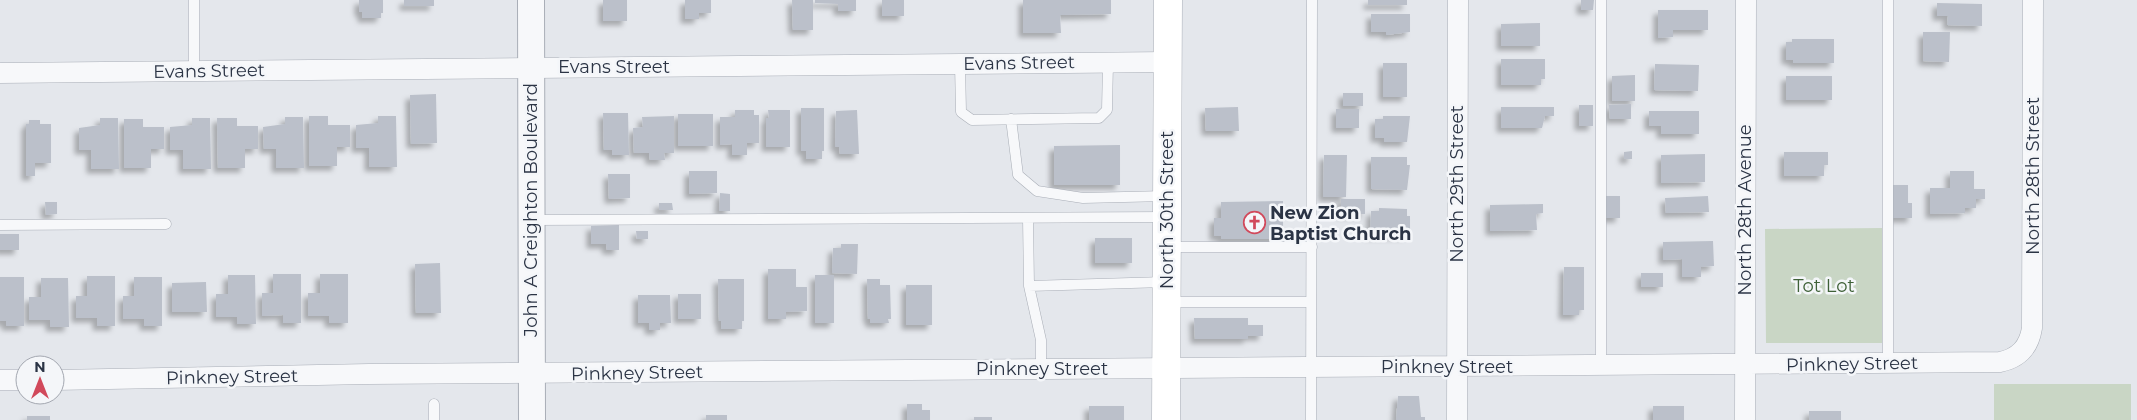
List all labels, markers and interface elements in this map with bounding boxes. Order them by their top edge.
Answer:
street label: Evans Street [963,51,1075,75]
street label: Evans Street [558,56,670,78]
street label: Evans Street [153,59,265,83]
street label: John A Creighton Boulevard [520,83,542,338]
street label: North 28th Street [2022,97,2044,255]
street label: North 29th Street [1446,105,1468,263]
street label: North 28th Avenue [1734,124,1756,296]
street label: North 30th Street [1156,131,1178,289]
place label: New Zion Baptist Church [1270,202,1411,245]
church icon: New Zion Baptist Church [1242,211,1266,235]
park label: Tot Lot [1793,275,1855,297]
street label: Pinkney Street [1786,352,1918,376]
north arrow [15,355,65,405]
street label: Pinkney Street [1381,356,1513,378]
text: N [34,358,46,376]
street label: Pinkney Street [976,358,1108,380]
street label: Pinkney Street [571,361,703,385]
street label: Pinkney Street [166,365,298,389]

